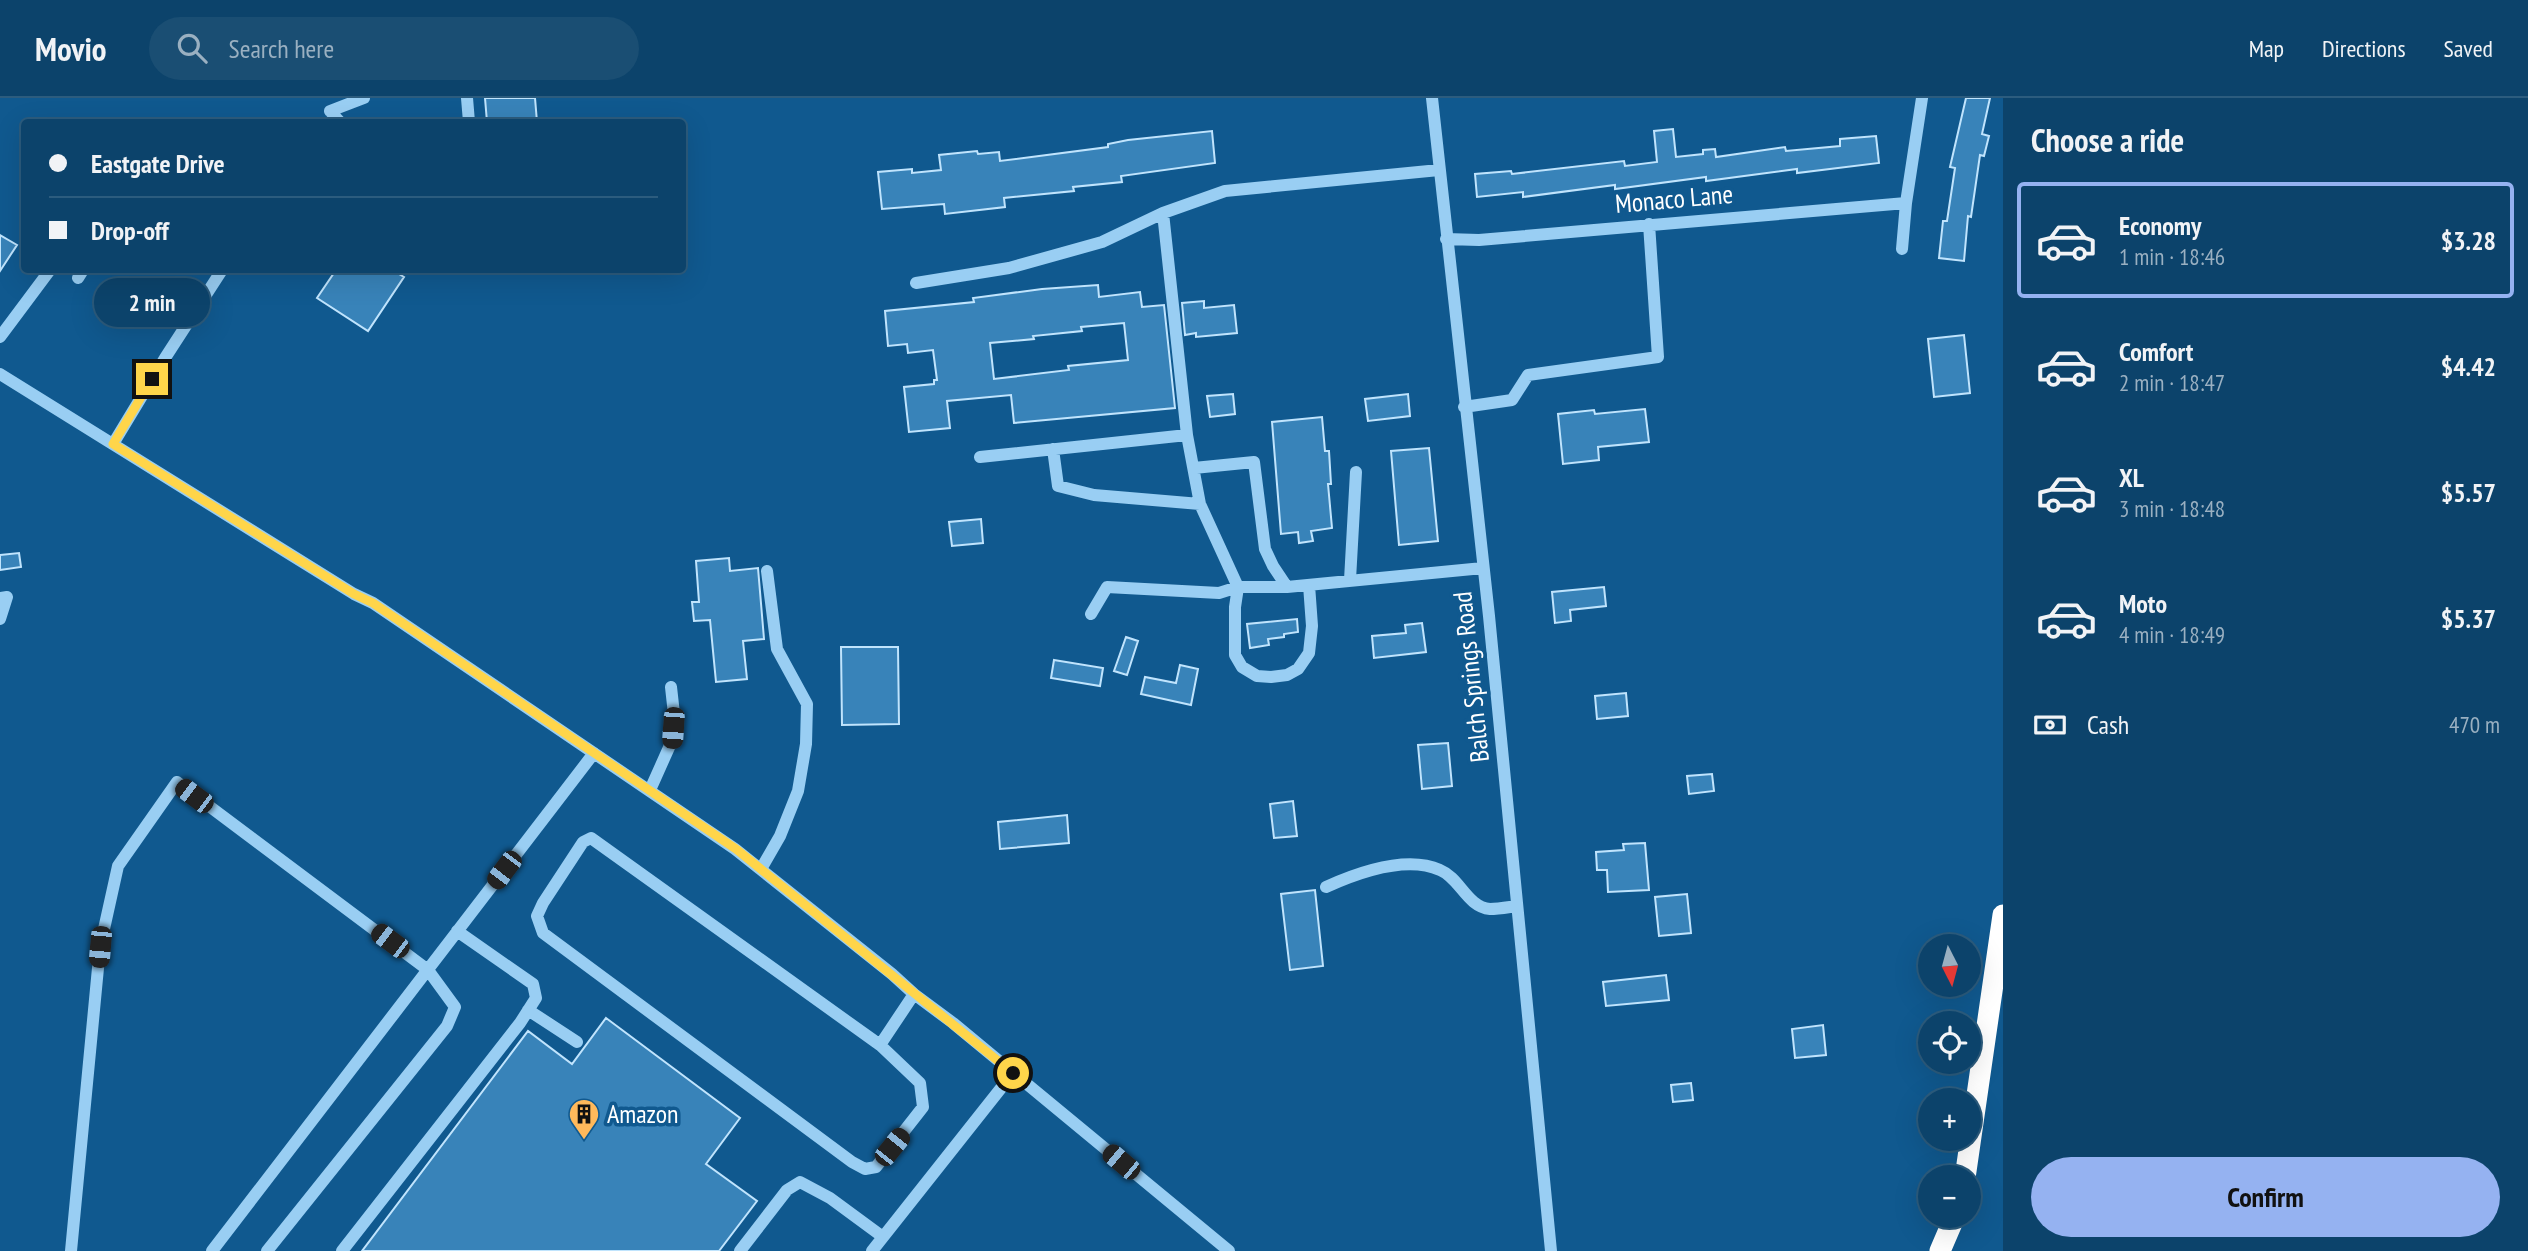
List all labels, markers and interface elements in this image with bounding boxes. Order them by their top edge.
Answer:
search box [149,17,639,80]
text: Movio [35,27,107,70]
icon: search [173,29,211,67]
text: Search here [229,32,334,65]
text: Map [2249,33,2284,64]
text: Directions [2322,33,2406,64]
text: Saved [2444,33,2493,64]
text: Choose a ride [2031,119,2184,161]
text: Eastgate Drive [91,147,225,180]
street label: Monaco Lane [1614,177,1734,220]
icon: car [2035,209,2098,272]
text: Economy [2119,209,2201,242]
text: Drop-off [91,214,169,247]
text: $3.28 [2441,224,2496,257]
text: 1 min · 18:46 [2119,242,2225,271]
callout: 2 min [94,278,210,327]
text: 2 min [129,288,175,317]
icon: car [2035,335,2098,398]
text: Comfort [2119,335,2193,368]
text: $4.42 [2441,350,2496,383]
route end [136,363,168,395]
text: 2 min · 18:47 [2119,368,2225,397]
icon: car [2035,461,2098,524]
text: XL [2119,461,2144,494]
text: $5.57 [2441,476,2496,509]
text: 3 min · 18:48 [2119,494,2225,523]
icon: car [2035,587,2098,650]
text: Moto [2119,587,2167,620]
street label: Balch Springs Road [1445,590,1496,764]
text: $5.37 [2441,602,2496,635]
text: 4 min · 18:49 [2119,620,2225,649]
car [662,706,685,750]
icon: cash [2031,706,2069,744]
text: Cash [2087,708,2129,741]
text: 470 m [2449,710,2500,739]
car [171,775,218,817]
car [483,847,526,893]
car [367,920,414,962]
car [88,925,113,969]
north arrow [1918,934,1981,998]
map controls [1918,934,1981,1228]
button: locate [1918,1011,1981,1074]
route start [997,1057,1029,1089]
button: + [1918,1088,1981,1151]
building icon: Amazon [567,1097,601,1141]
place label: Amazon [607,1097,678,1130]
car [871,1124,914,1170]
car [1099,1140,1144,1184]
button: Confirm [2031,1157,2500,1237]
button: − [1918,1165,1981,1228]

